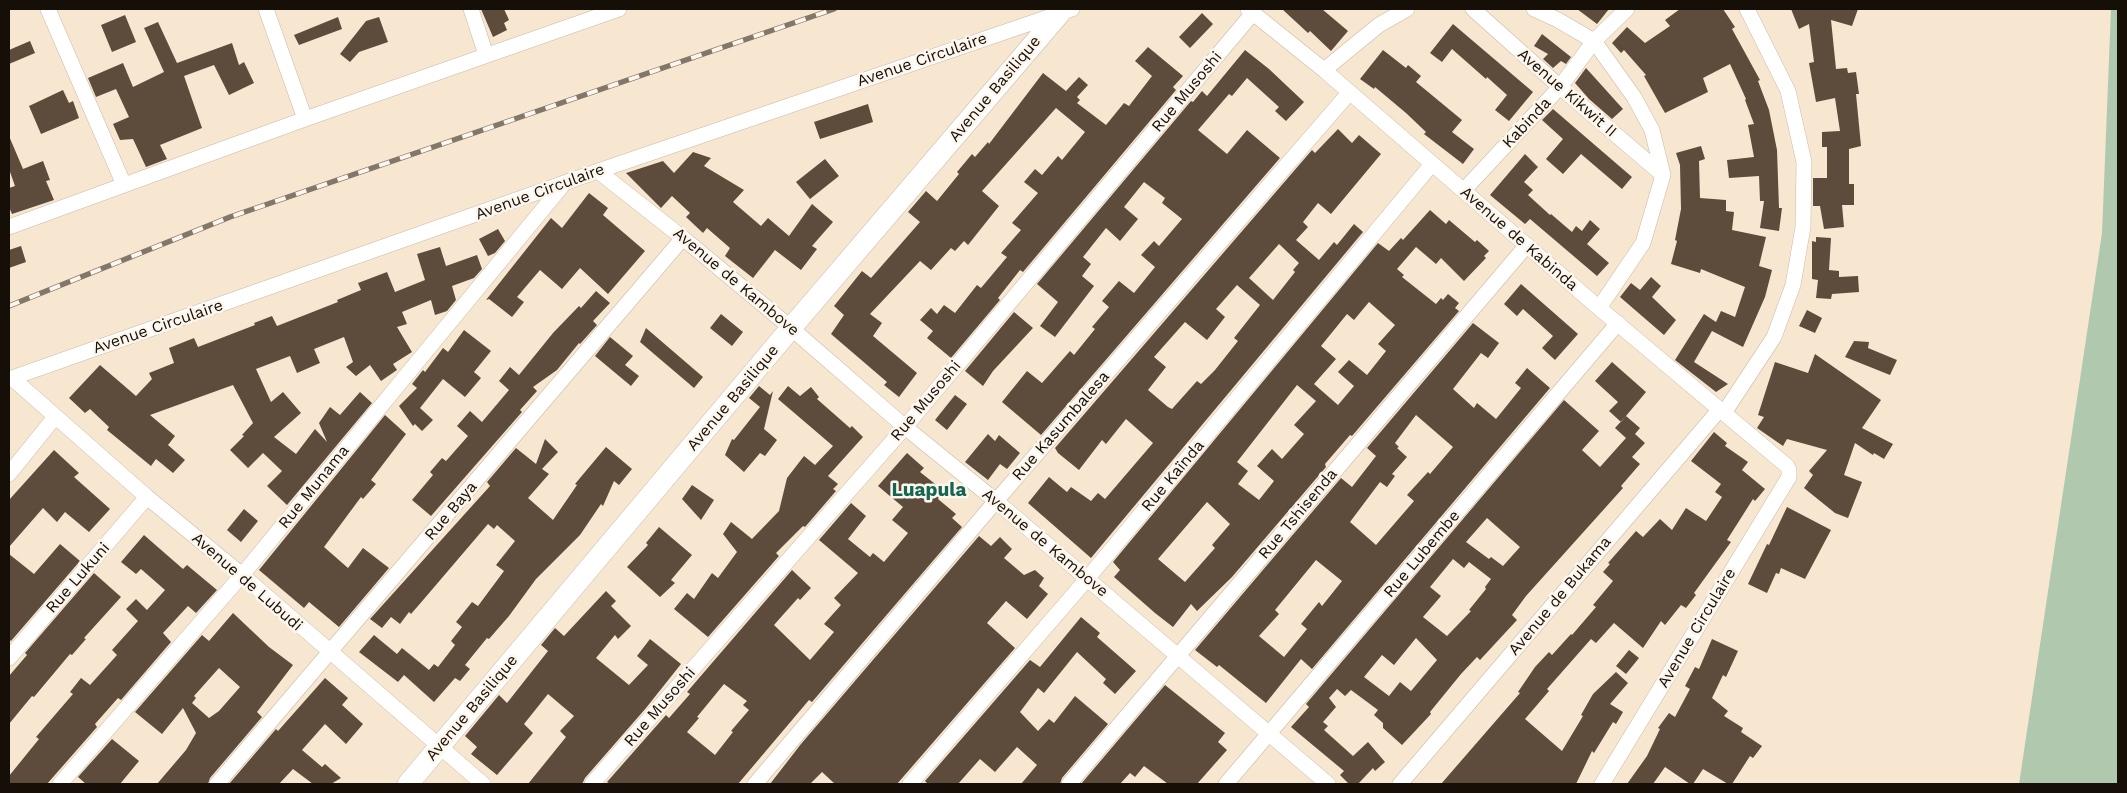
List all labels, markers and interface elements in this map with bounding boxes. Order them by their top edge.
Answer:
street label: Avenue Circulaire [855,29,989,91]
street label: Avenue Basilique [945,32,1045,146]
street label: Avenue Kikwit II [1513,45,1621,141]
street label: Rue Musoshi [1148,48,1226,136]
street label: Kabinda [1499,94,1555,152]
street label: Avenue Circulaire [473,160,607,224]
street label: Avenue de Kabinda [1456,183,1582,295]
street label: Avenue de Kambove [669,224,803,340]
street label: Avenue Circulaire [91,296,225,358]
street label: Avenue Basilique [683,341,783,455]
street label: Rue Musoshi [887,357,965,445]
street label: Rue Kasumbalesa [1008,367,1114,485]
street label: Rue Kaïnda [1137,436,1209,516]
street label: Rue Munama [275,441,353,533]
street label: Rue Tshisenda [1255,465,1341,563]
street label: Rue Baya [421,478,481,544]
district label: Luapula [891,479,967,501]
street label: Avenue de Kambove [978,485,1112,601]
street label: Rue Lubembe [1380,506,1464,602]
street label: Avenue de Lubudi [188,529,306,635]
street label: Avenue de Bukama [1505,533,1615,659]
street label: Rue Lukuni [42,539,114,617]
street label: Avenue Circulaire [1654,565,1740,691]
street label: Avenue Basilique [422,651,522,765]
street label: Rue Musoshi [620,663,700,751]

